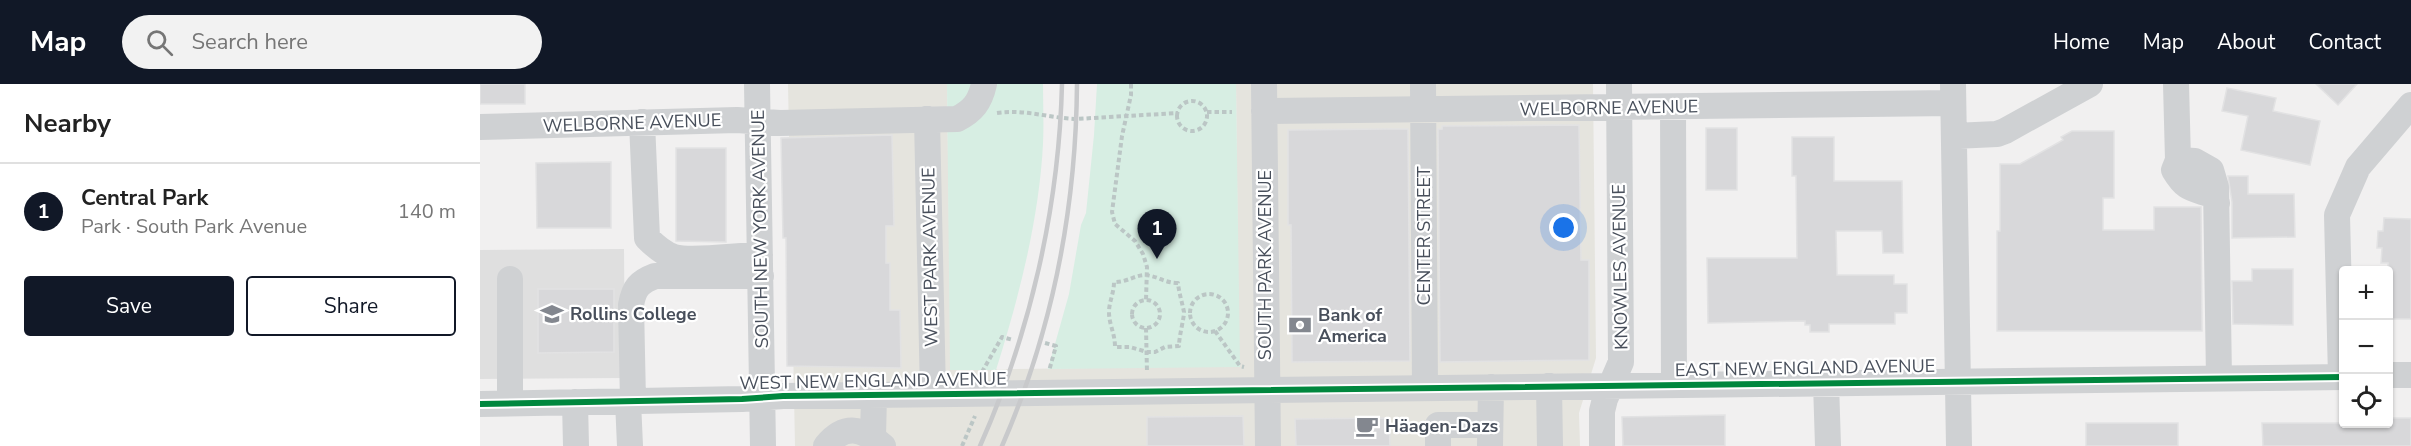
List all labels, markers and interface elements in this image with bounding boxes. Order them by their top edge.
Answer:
search box [122,15,542,69]
text: Map [30,23,86,61]
icon: search [143,26,176,59]
text: Search here [191,27,308,57]
text: Home [2053,28,2110,56]
text: Map [2143,28,2184,56]
text: About [2217,28,2275,56]
text: Contact [2308,28,2381,56]
street label: WELBORNE AVENUE [1520,94,1698,122]
text: Nearby [24,106,111,141]
street label: WELBORNE AVENUE [542,108,722,138]
street label: SOUTH NEW YORK AVENUE [746,109,774,349]
street label: CENTER STREET [1412,166,1436,306]
street label: WEST PARK AVENUE [916,167,944,347]
street label: SOUTH PARK AVENUE [1253,170,1277,360]
text: Central Park [81,183,208,213]
street label: KNOWLES AVENUE [1607,184,1633,350]
text: 1 [38,198,50,225]
text: 140 m [398,198,456,225]
pin: 1 [1138,210,1176,259]
text: Park · South Park Avenue [81,213,307,240]
your location [1549,213,1578,242]
map controls [2339,266,2393,428]
button: + [2339,266,2393,320]
button: Save [24,276,234,336]
button: Share [246,276,456,336]
school or university icon: Rollins College [539,301,565,327]
place label: Rollins College [570,302,697,326]
place label: Bank of America [1318,303,1387,348]
bank icon: Bank of America [1287,312,1313,338]
button: − [2339,320,2393,374]
street label: EAST NEW ENGLAND AVENUE [1675,354,1935,382]
street label: WEST NEW ENGLAND AVENUE [739,367,1007,395]
button: locate [2339,374,2393,428]
cafe icon: Häagen-Dazs [1354,413,1380,439]
place label: Häagen-Dazs [1385,414,1499,438]

